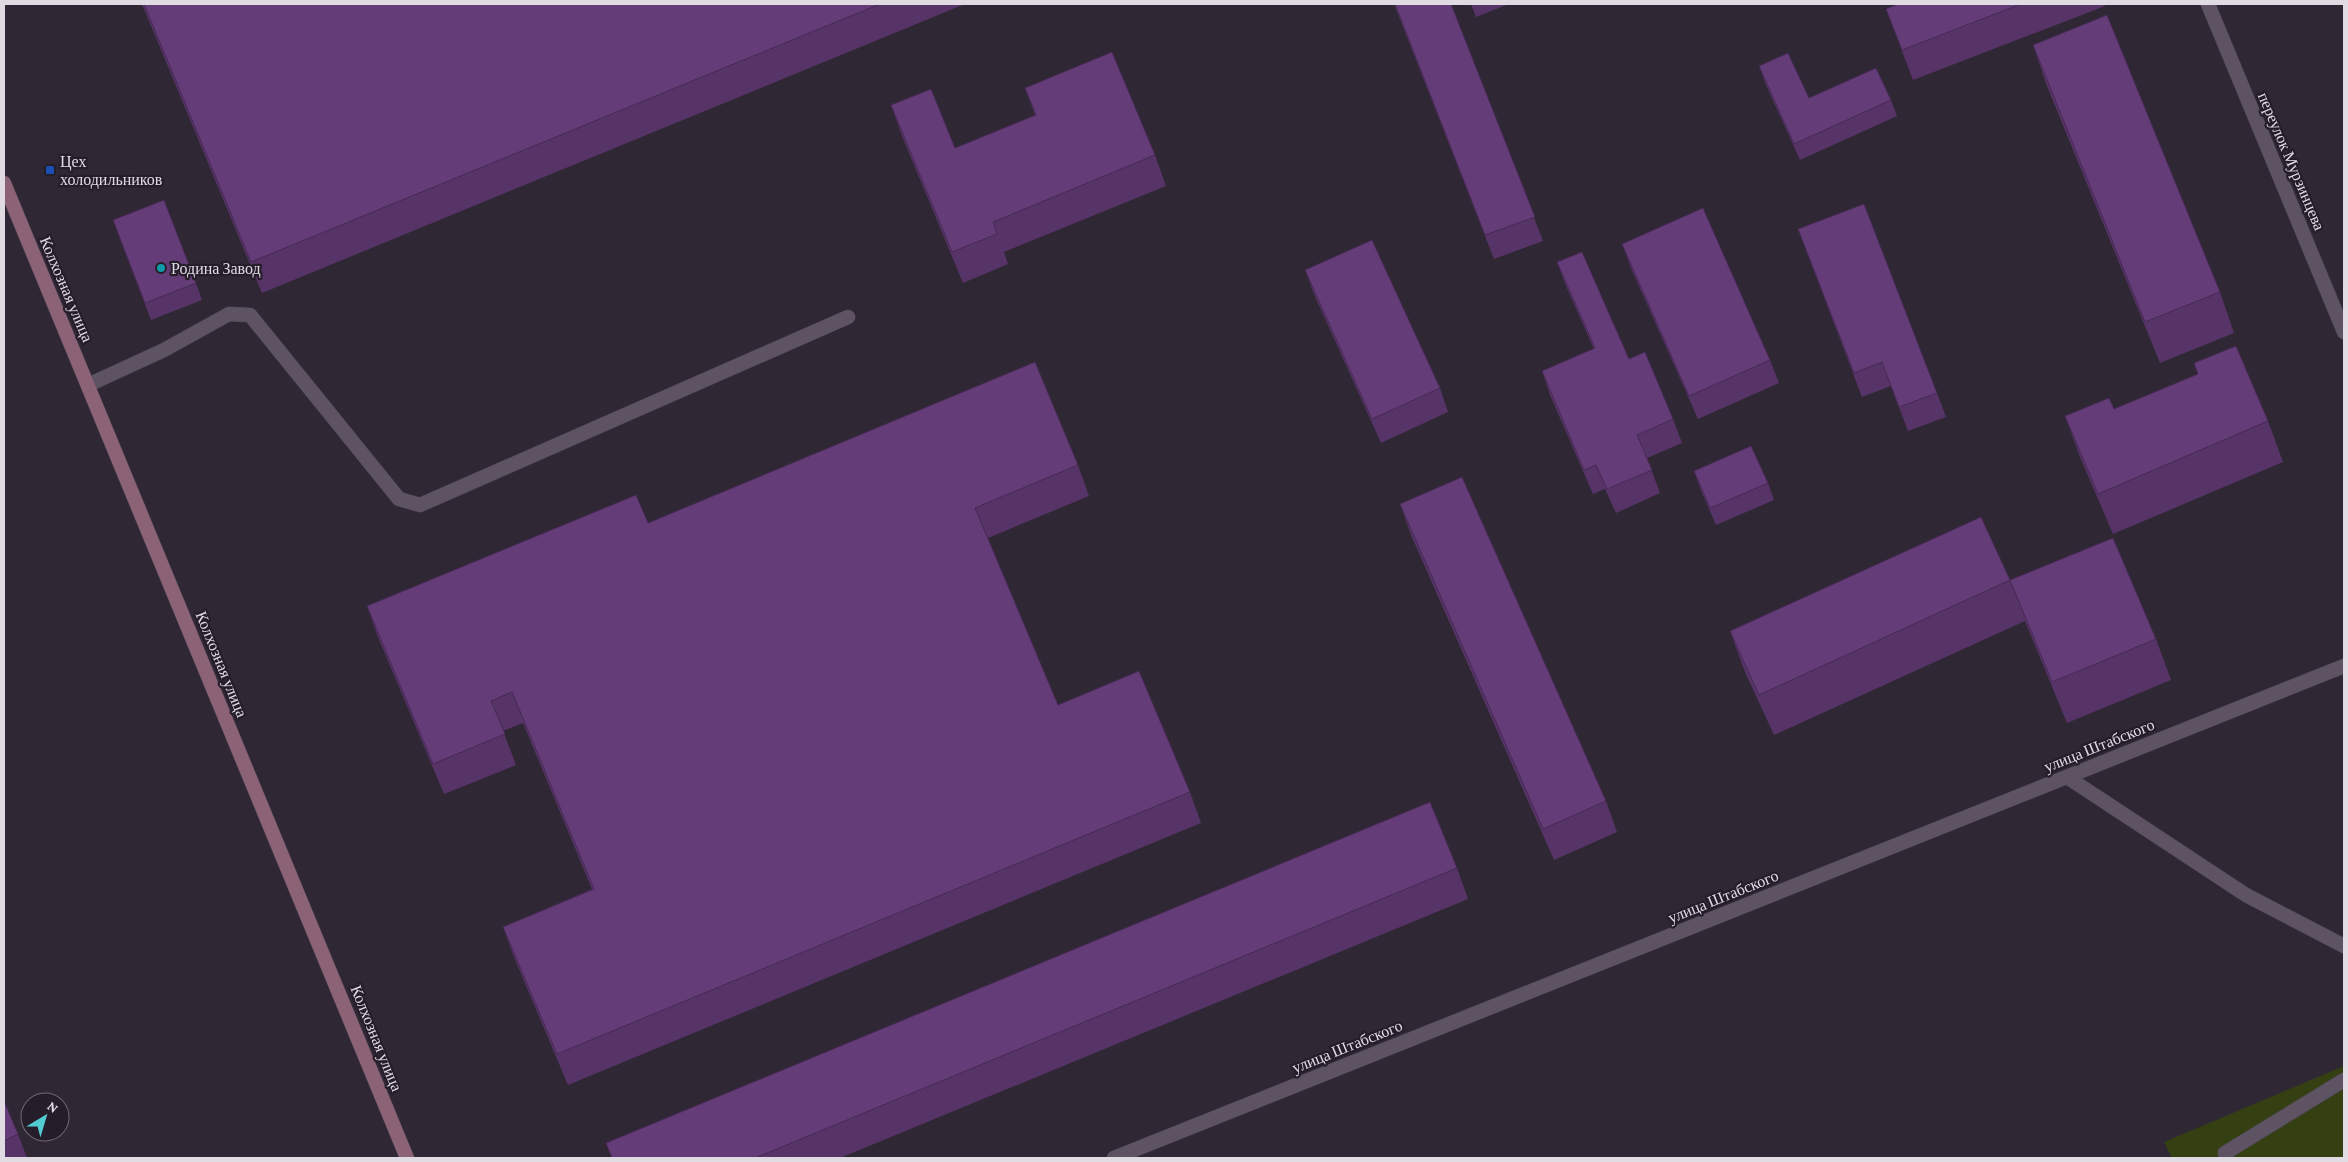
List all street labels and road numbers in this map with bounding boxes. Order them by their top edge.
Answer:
street label: переулок Мурзинцева [2254,90,2328,233]
street label: Колхозная улица [36,234,96,345]
street label: Колхозная улица [192,609,251,720]
street label: улица Штабского [2042,716,2157,776]
street label: улица Штабского [1666,867,1781,927]
street label: Колхозная улица [347,983,406,1094]
street label: улица Штабского [1290,1017,1405,1077]

